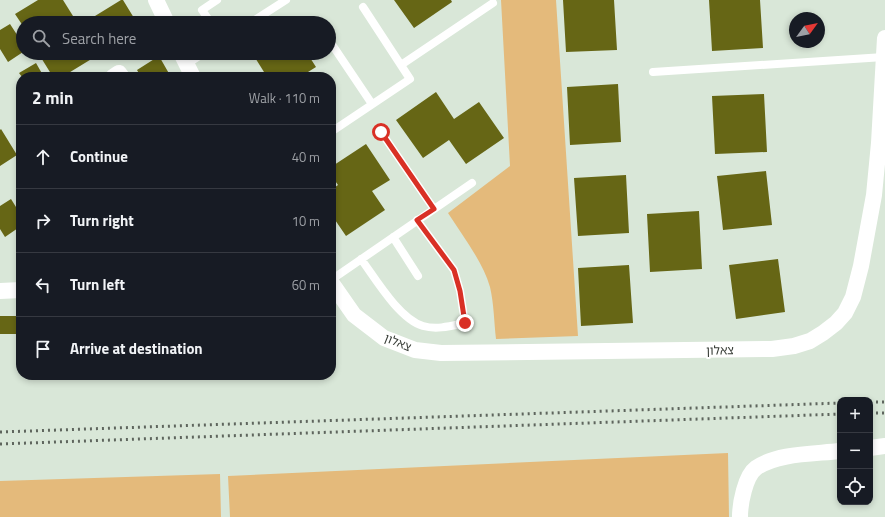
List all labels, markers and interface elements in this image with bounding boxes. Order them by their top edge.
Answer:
north arrow [789,12,825,48]
search box [16,16,336,60]
icon: search [30,27,52,49]
text: Search here [62,27,136,50]
text: 2 min [32,85,73,111]
text: Walk · 110 m [249,88,320,108]
route start [372,123,390,141]
text: Continue [70,145,128,168]
icon: ahead [32,146,54,168]
text: 40 m [292,147,320,167]
text: Turn right [70,209,134,232]
icon: right [32,210,54,232]
text: 10 m [292,211,320,231]
text: Turn left [70,273,125,296]
icon: left [32,274,54,296]
text: 60 m [292,275,320,295]
route end [456,314,474,332]
street label: צאלון [382,328,415,356]
text: Arrive at destination [70,337,203,360]
icon: arrive [32,338,54,360]
street label: צאלון [706,340,734,360]
map controls [837,397,873,505]
button: + [837,397,873,433]
button: − [837,433,873,469]
button: locate [837,469,873,505]

